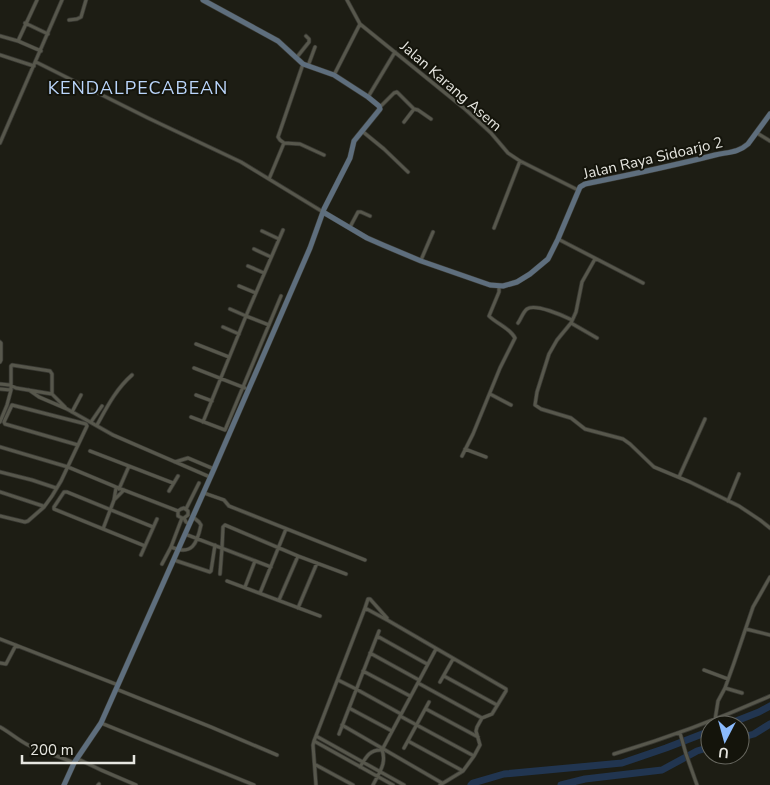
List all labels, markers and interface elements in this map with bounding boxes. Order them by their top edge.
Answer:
street label: Jalan Karang Asem [395,36,506,136]
district label: KENDALPECABEAN [48,76,228,100]
street label: Jalan Raya Sidoarjo 2 [580,132,725,184]
north arrow [700,715,750,765]
scale bar [22,732,135,764]
text: 200 m [30,740,74,760]
text: U [718,742,730,762]

